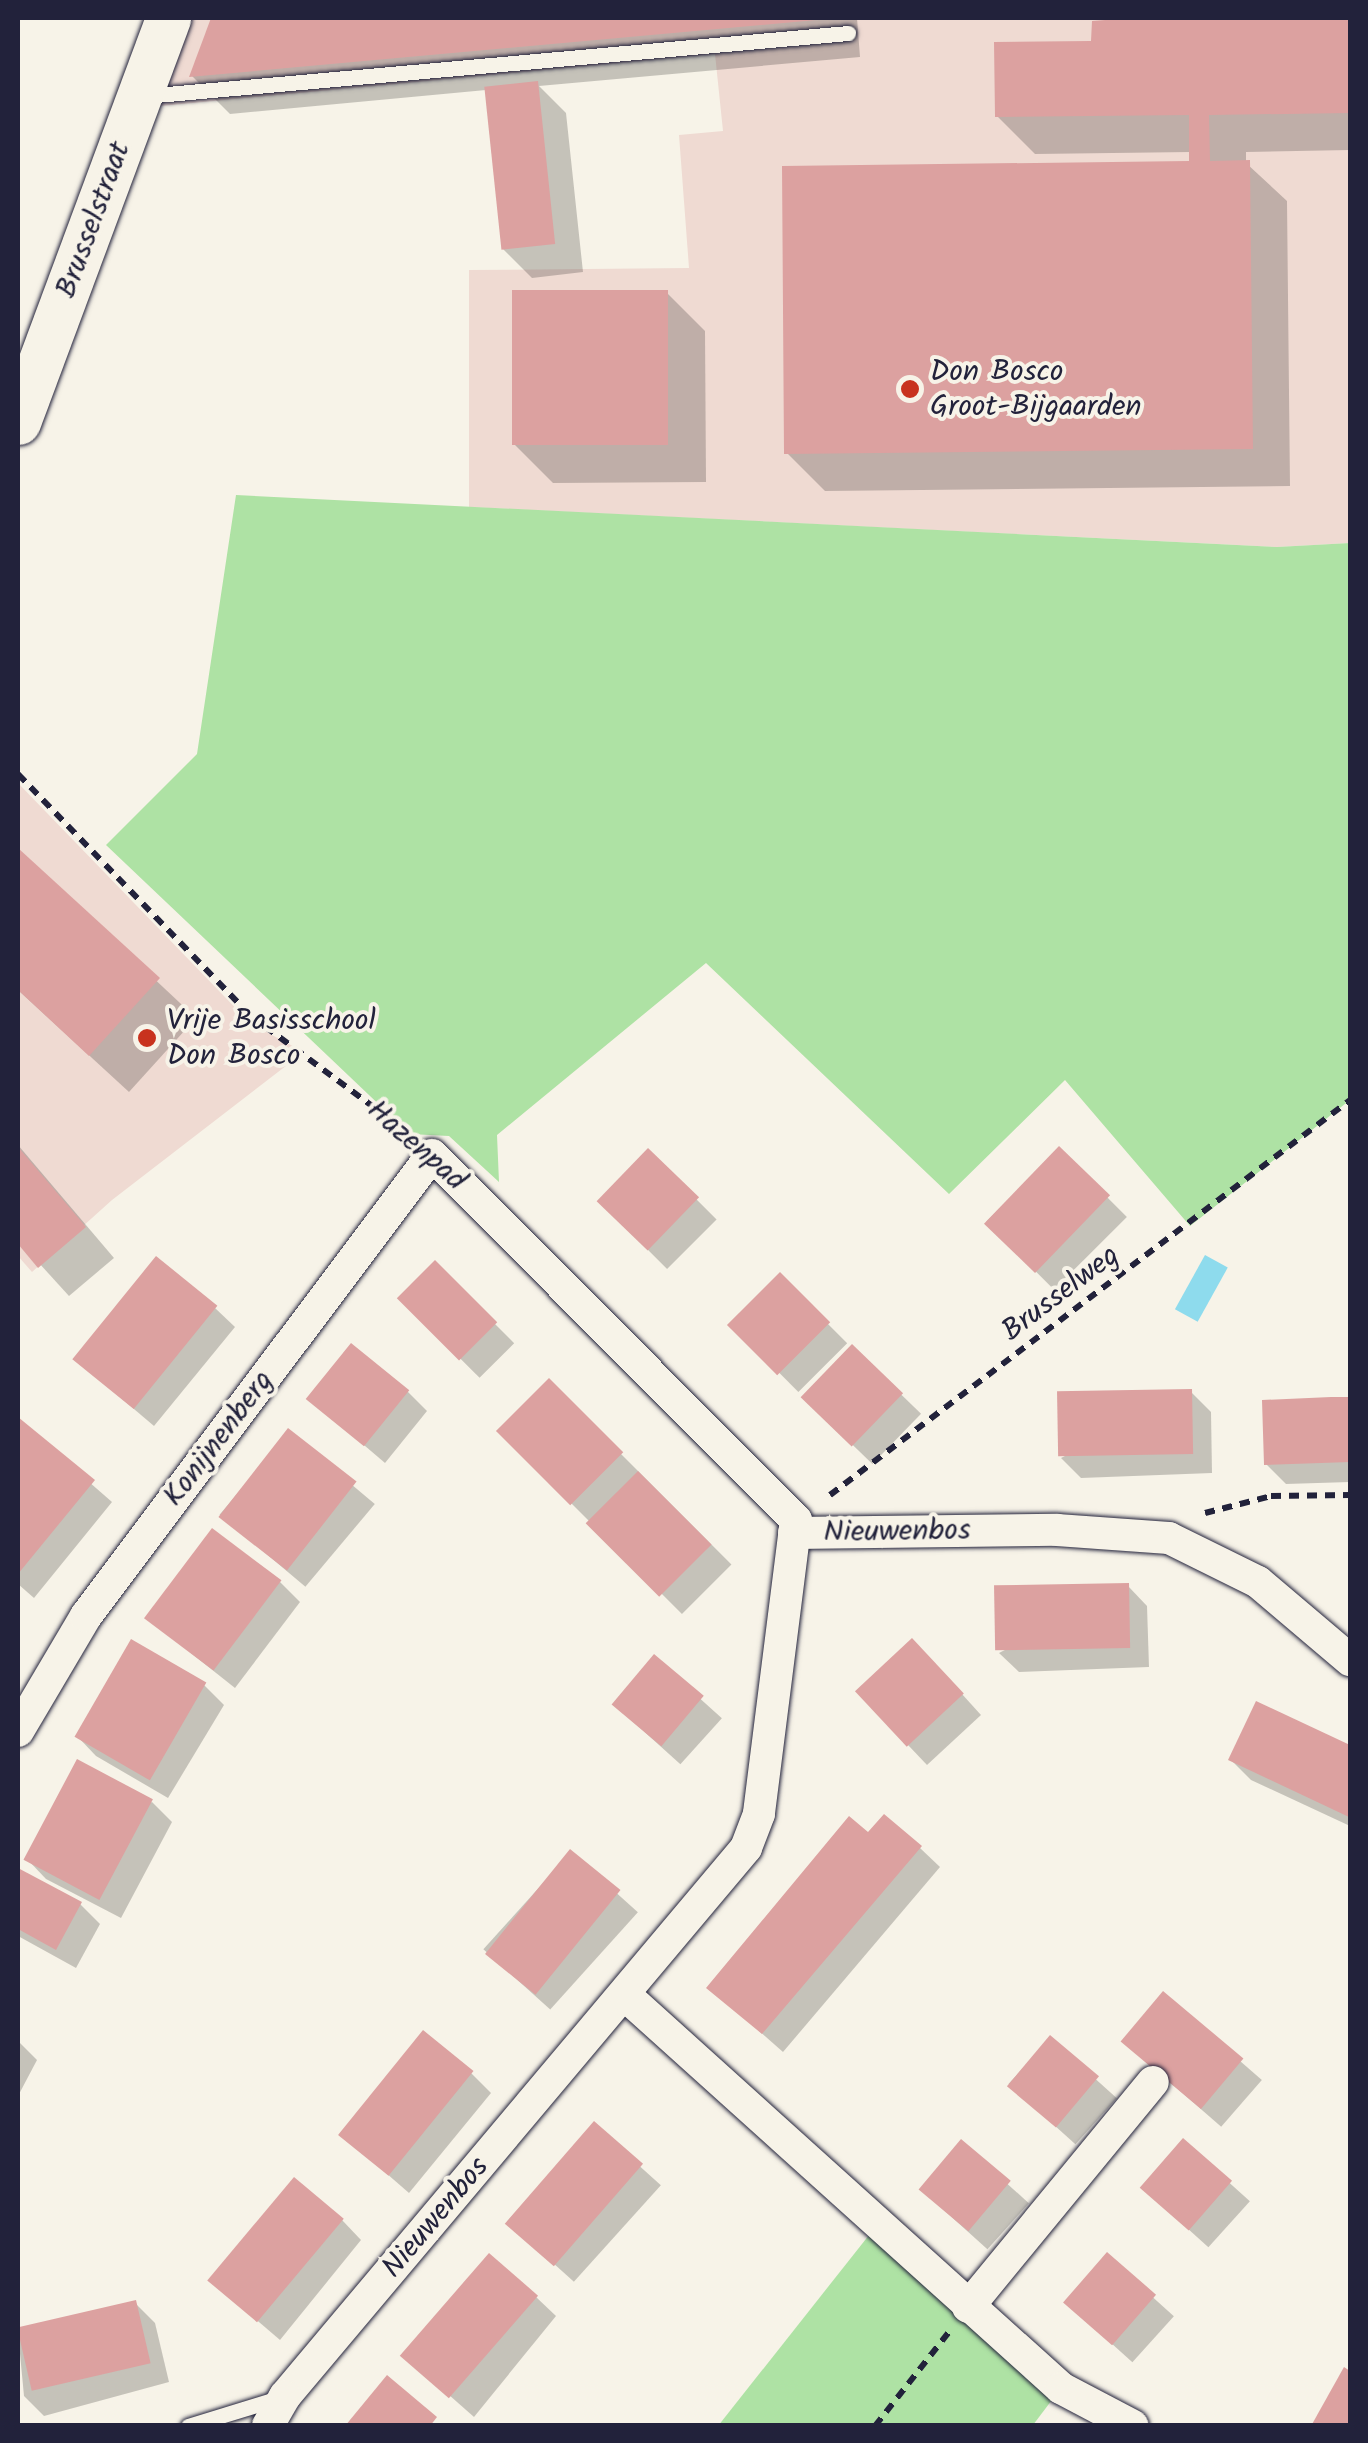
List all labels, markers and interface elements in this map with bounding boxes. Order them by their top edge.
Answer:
street label: Brusselstraat [49,137,139,303]
place label: Don Bosco Groot-Bijgaarden [930,354,1141,424]
marker: Don Bosco Groot-Bijgaarden [899,378,921,400]
place label: Vrije Basisschool Don Bosco [167,1003,376,1074]
marker: Vrije Basisschool Don Bosco [136,1027,158,1049]
street label: Hazenpad [359,1093,473,1199]
street label: Brusselweg [995,1238,1127,1350]
street label: Konijnenberg [156,1364,282,1514]
street label: Nieuwenbos [823,1513,971,1551]
street label: Nieuwenbos [375,2150,497,2286]

